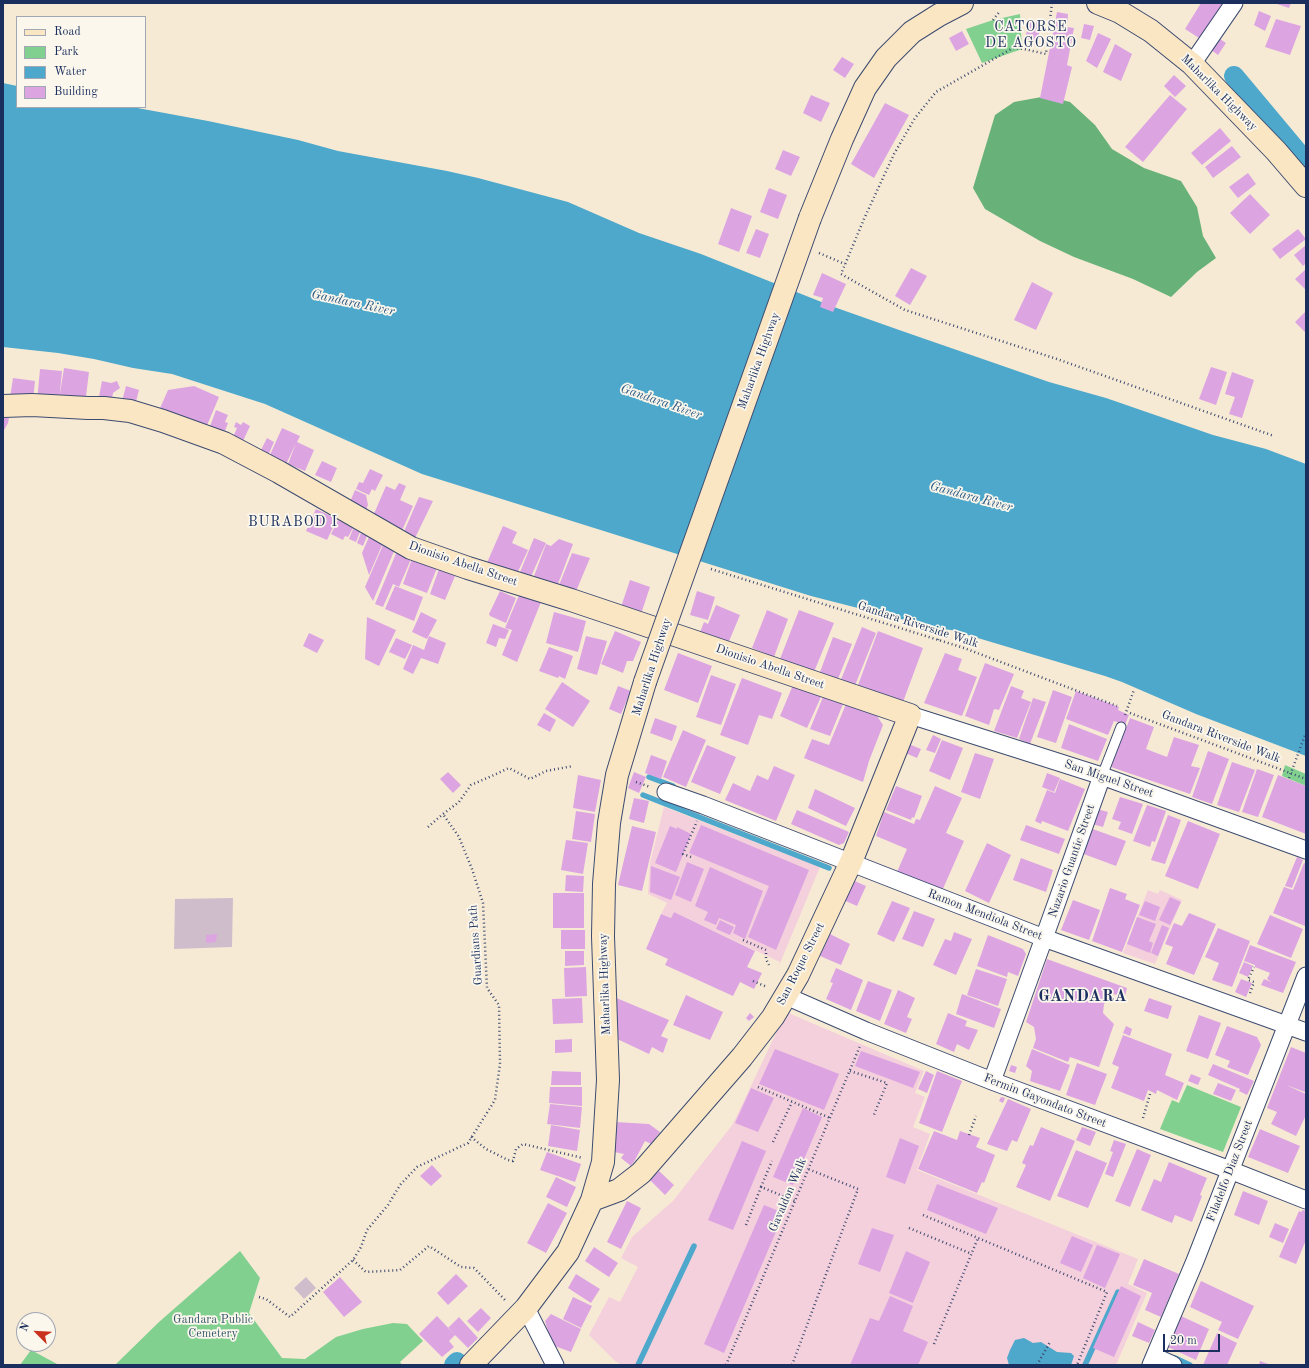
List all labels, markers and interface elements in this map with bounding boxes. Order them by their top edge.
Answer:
legend [16,16,146,108]
district label: CATORSE DE AGOSTO [985,19,1077,52]
text: Road [54,26,81,38]
text: Park [54,46,79,58]
street label: Maharlika Highway [1178,52,1260,134]
text: Water [54,66,86,78]
text: Building [54,86,98,98]
water label: Gandara River [310,287,396,319]
street label: Maharlika Highway [735,311,783,411]
water label: Gandara River [618,381,704,423]
water label: Gandara River [928,478,1014,516]
district label: BURABOD I [248,514,338,530]
street label: Dionisio Abella Street [407,539,519,589]
street label: Gandara Riverside Walk [856,599,980,651]
street label: Maharlika Highway [629,616,675,718]
street label: Dionisio Abella Street [714,642,826,692]
street label: Gandara Riverside Walk [1159,708,1283,766]
street label: San Miguel Street [1063,757,1155,801]
street label: Nazario Guantic Street [1046,802,1098,920]
street label: Ramon Mendiola Street [926,886,1044,944]
street label: Guardians Path [466,904,486,986]
street label: San Roque Street [774,920,828,1008]
street label: Maharlika Highway [596,933,614,1035]
district label: GANDARA [1038,987,1128,1007]
street label: Fermin Gayondato Street [982,1071,1108,1131]
street label: Filadelfo Diaz Street [1204,1118,1256,1224]
street label: Gavaldon Walk [766,1156,810,1234]
north arrow [16,1312,56,1352]
park label: Gandara Public Cemetery [173,1313,253,1341]
text: N [19,1321,32,1333]
scale bar [1165,1326,1222,1352]
text: 20 m [1170,1335,1197,1347]

